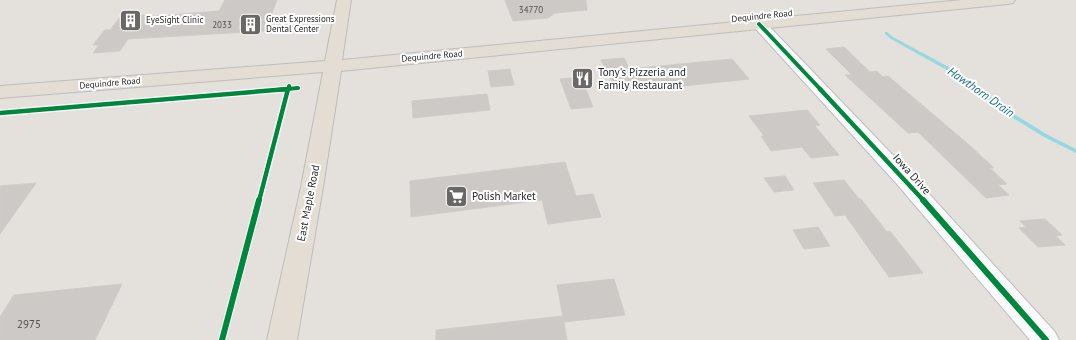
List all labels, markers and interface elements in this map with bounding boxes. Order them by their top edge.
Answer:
house number: 34770 [519,4,543,15]
building icon: EyeSight Clinic [117,7,143,33]
street label: Dequindre Road [731,7,793,24]
building icon: Great Expressions Dental Center [238,11,264,37]
place label: Great Expressions Dental Center [266,13,335,34]
place label: EyeSight Clinic [146,14,203,25]
house number: 2033 [212,19,232,30]
street label: Dequindre Road [401,47,463,64]
water label: Hawthorn Drain [945,63,1017,120]
restaurant icon: Tony's Pizzeria and Family Restaurant [569,65,595,91]
place label: Tony's Pizzeria and Family Restaurant [598,65,686,92]
street label: Dequindre Road [79,74,141,91]
street label: Iowa Drive [890,151,934,198]
street label: East Maple Road [294,163,322,243]
supermarket icon: Polish Market [443,183,469,209]
place label: Polish Market [472,189,536,203]
house number: 2975 [17,317,41,331]

